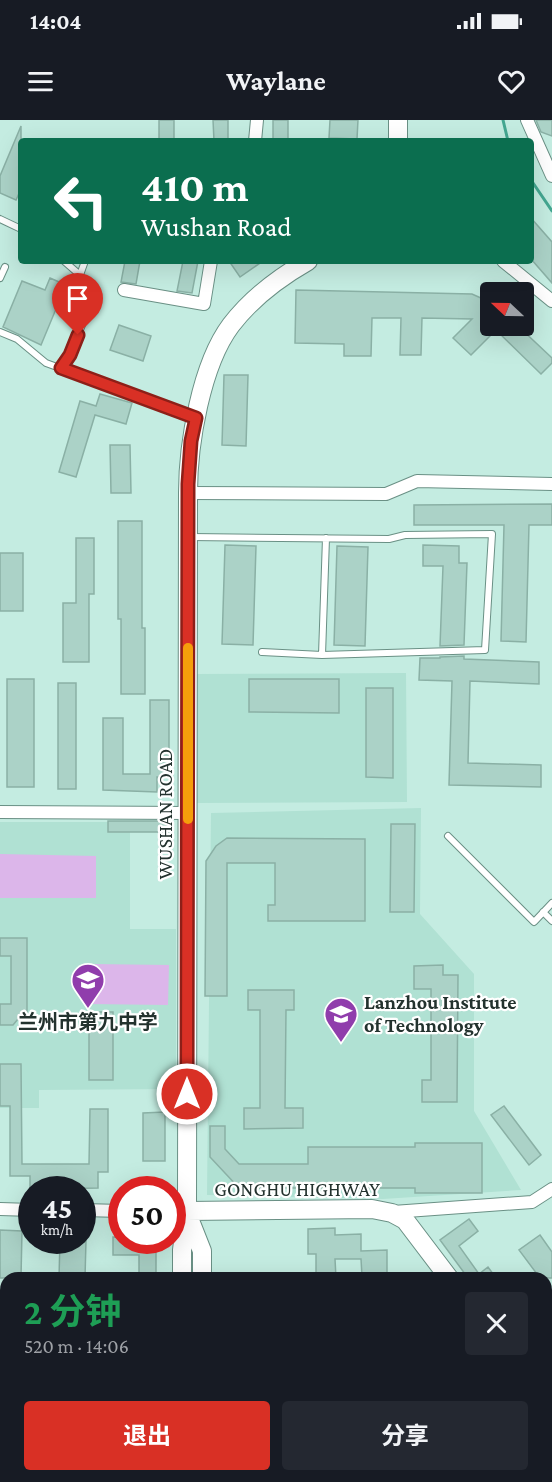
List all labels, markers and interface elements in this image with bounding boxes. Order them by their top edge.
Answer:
text: 14:04 [30,9,81,34]
icon: menu [24,65,57,98]
icon: heart [495,65,528,98]
text: Waylane [226,66,326,96]
icon: left [42,162,120,240]
text: 410 m [141,163,249,210]
text: Wushan Road [141,212,292,242]
pin [52,273,103,335]
icon: arrive [61,282,94,315]
north arrow [480,282,534,336]
map controls [480,282,534,336]
street label: WUSHAN ROAD [154,749,176,879]
school or university icon: 兰州市第九中学 [70,962,106,1009]
place label: Lanzhou Institute of Technology [364,991,516,1036]
school or university icon: Lanzhou Institute of Technology [323,996,359,1043]
place label: 兰州市第九中学 [18,1011,158,1033]
position arrow [155,1062,219,1126]
speed limit sign: 50 [108,1176,186,1254]
street label: GONGHU HIGHWAY [214,1178,380,1200]
text: 45 [42,1191,72,1224]
text: km/h [41,1222,73,1238]
text: 2 分钟 [24,1292,121,1332]
button: close [465,1292,528,1355]
text: 520 m · 14:06 [24,1335,129,1357]
button: 退出 [24,1401,270,1470]
button: 分享 [282,1401,528,1470]

